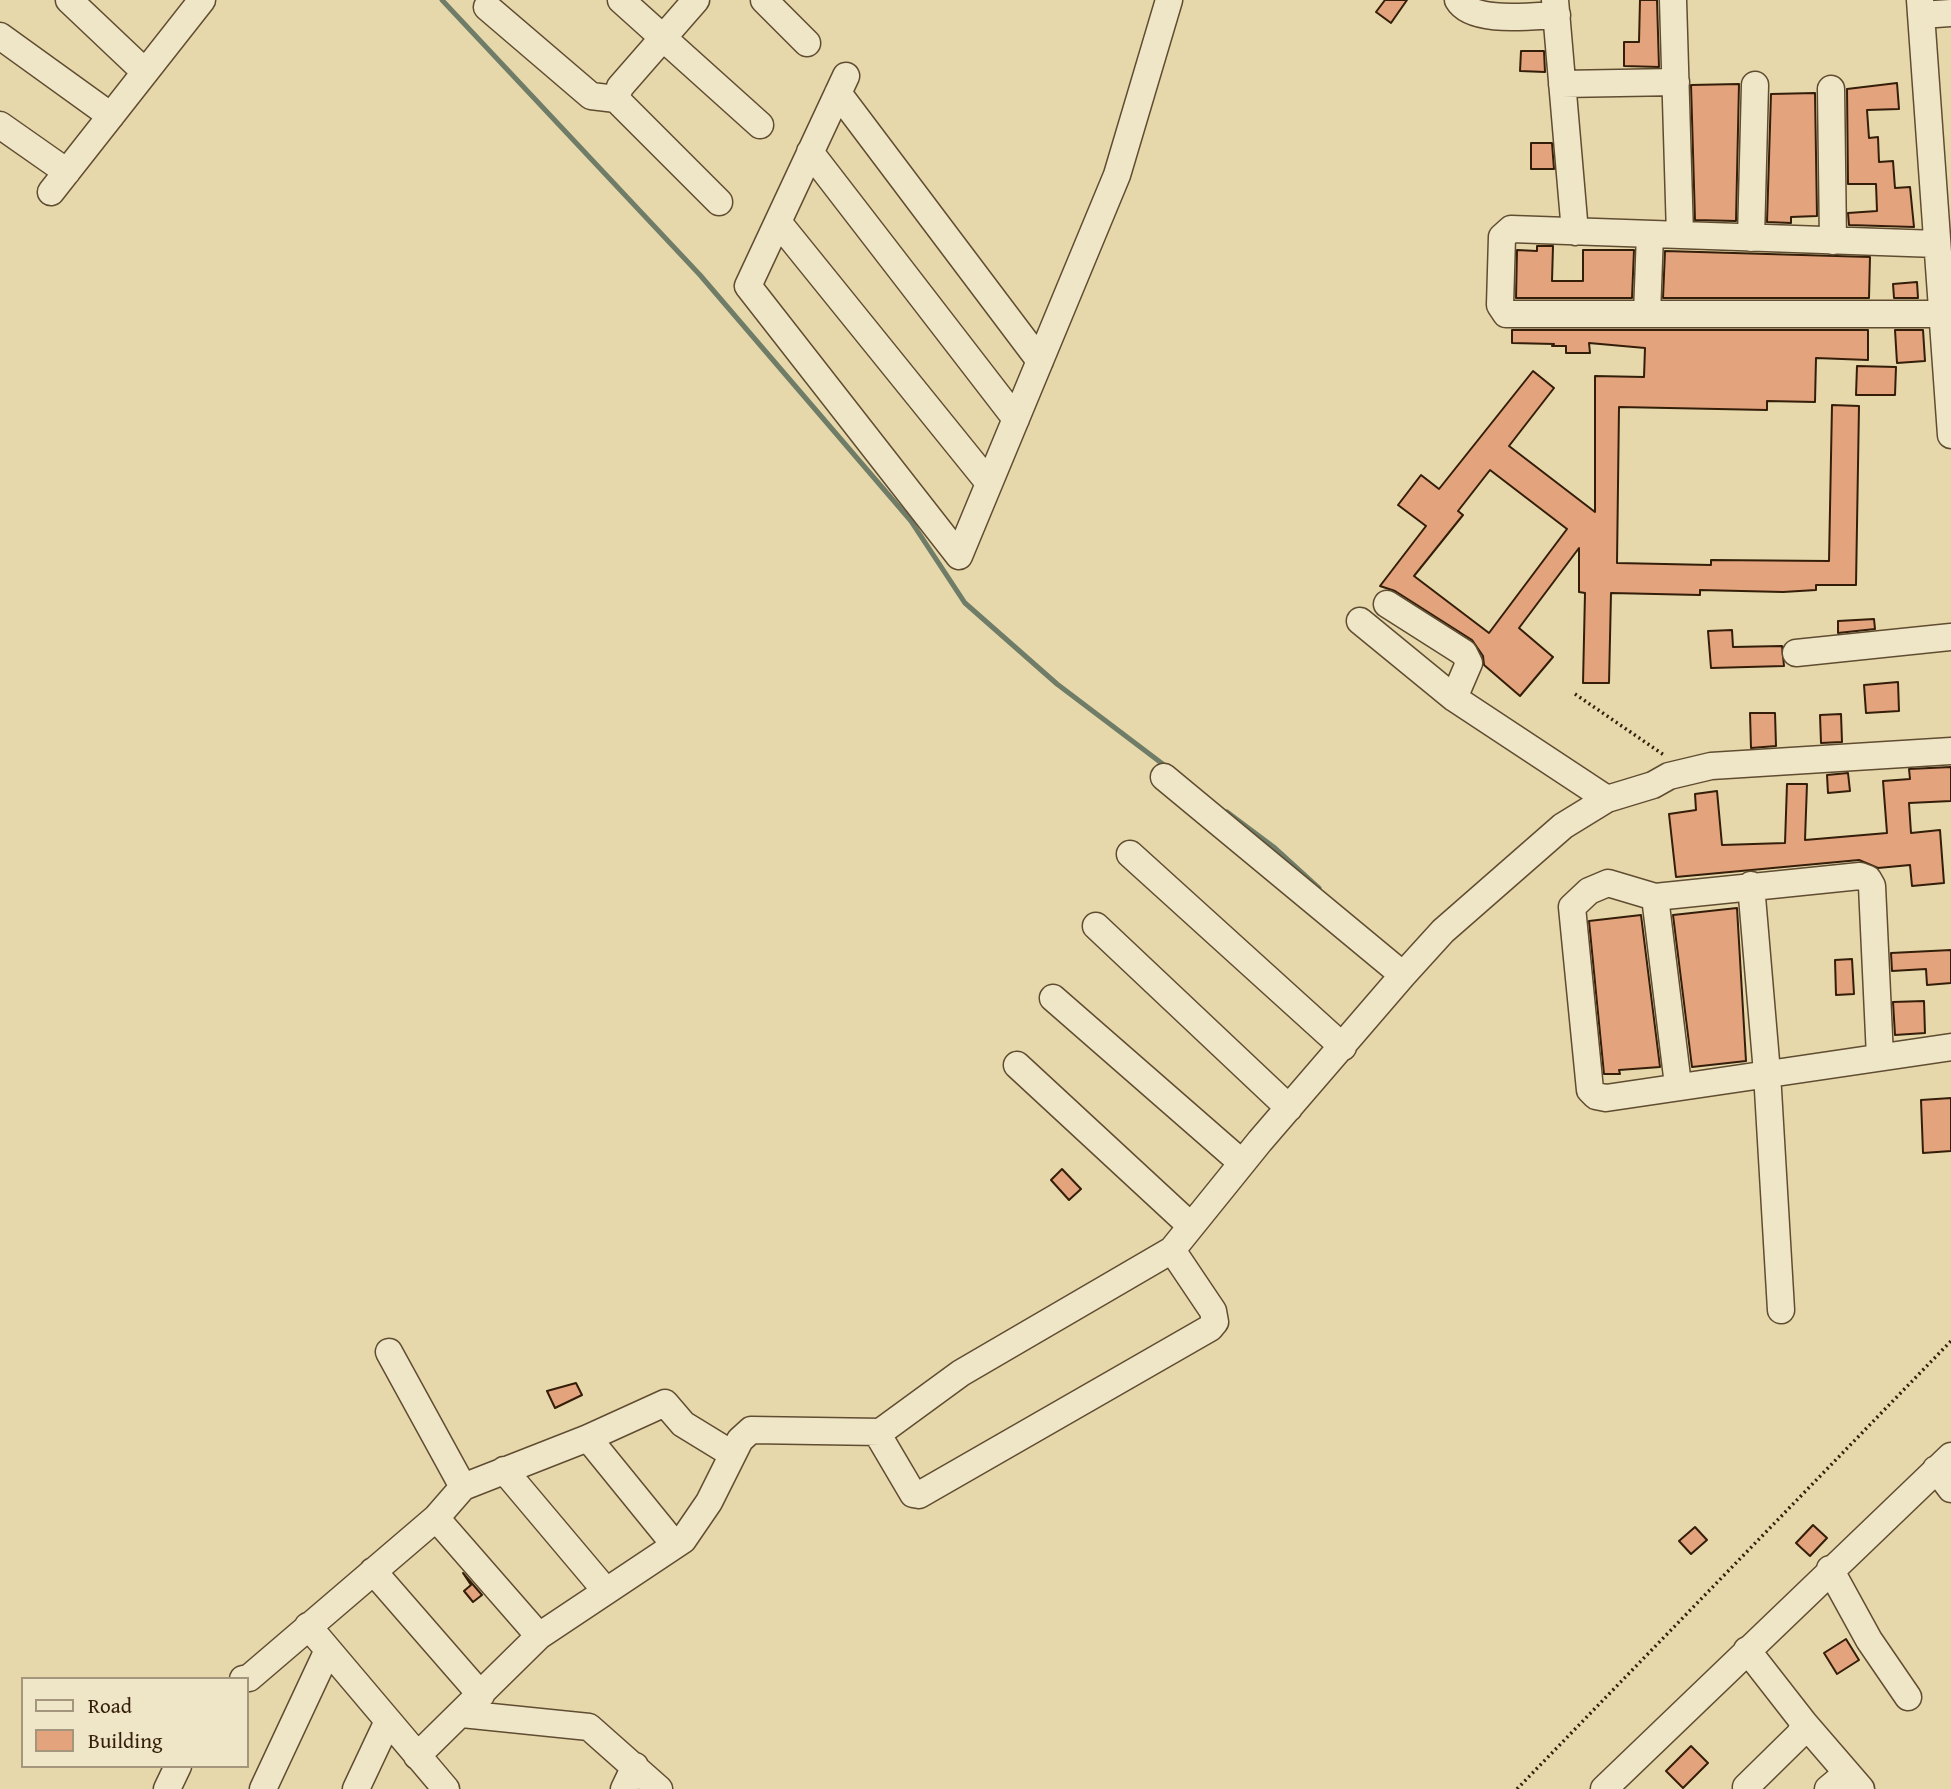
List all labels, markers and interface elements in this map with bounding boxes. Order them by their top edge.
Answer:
legend [21,1677,248,1768]
text: Road [88,1690,132,1721]
text: Building [88,1725,162,1756]

